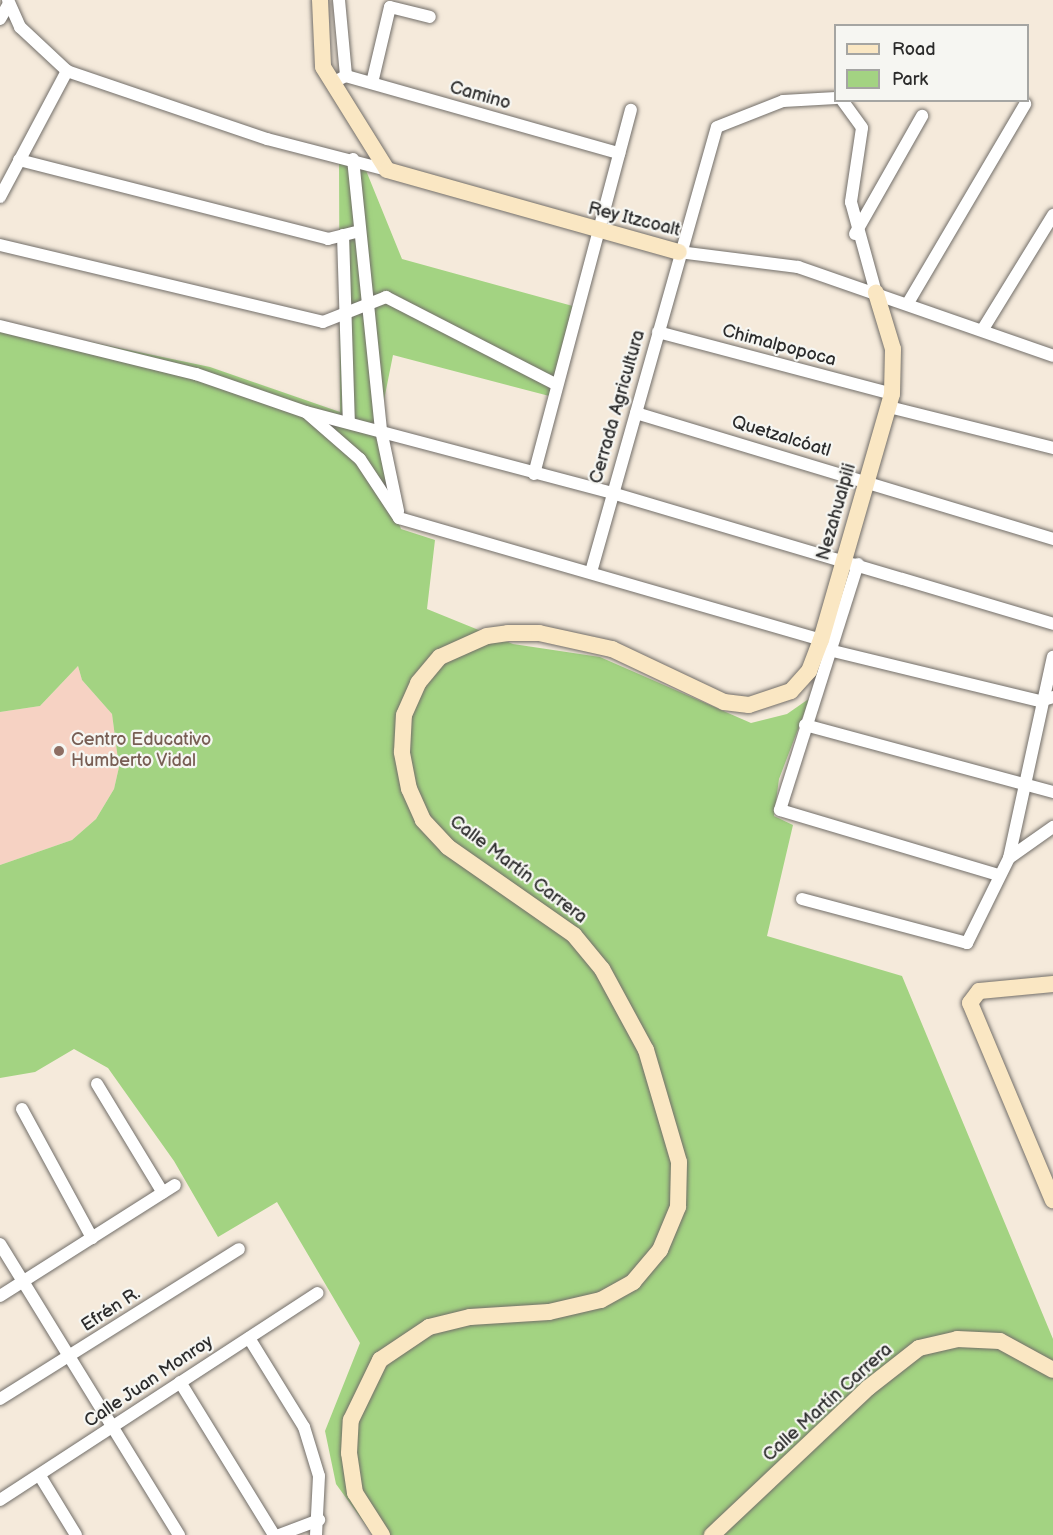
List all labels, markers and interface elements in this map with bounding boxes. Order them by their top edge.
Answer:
legend [834,24,1029,102]
text: Road [892,39,936,60]
text: Park [892,69,928,90]
street label: Camino [447,77,513,115]
street label: Rey Itzcoalt [585,198,683,242]
street label: Chimalpopoca [720,320,838,372]
street label: Cerrada Agricultura [586,328,650,486]
street label: Quetzalcóatl [729,412,833,462]
street label: Nezahualpili [813,461,861,563]
place label: Centro Educativo Humberto Vidal [71,730,211,772]
marker: Centro Educativo Humberto Vidal [52,744,66,758]
street label: Calle Martín Carrera [445,811,591,929]
street label: Efrén R. [78,1283,144,1337]
street label: Calle Juan Monroy [80,1331,218,1433]
street label: Calle Martín Carrera [759,1339,897,1467]

